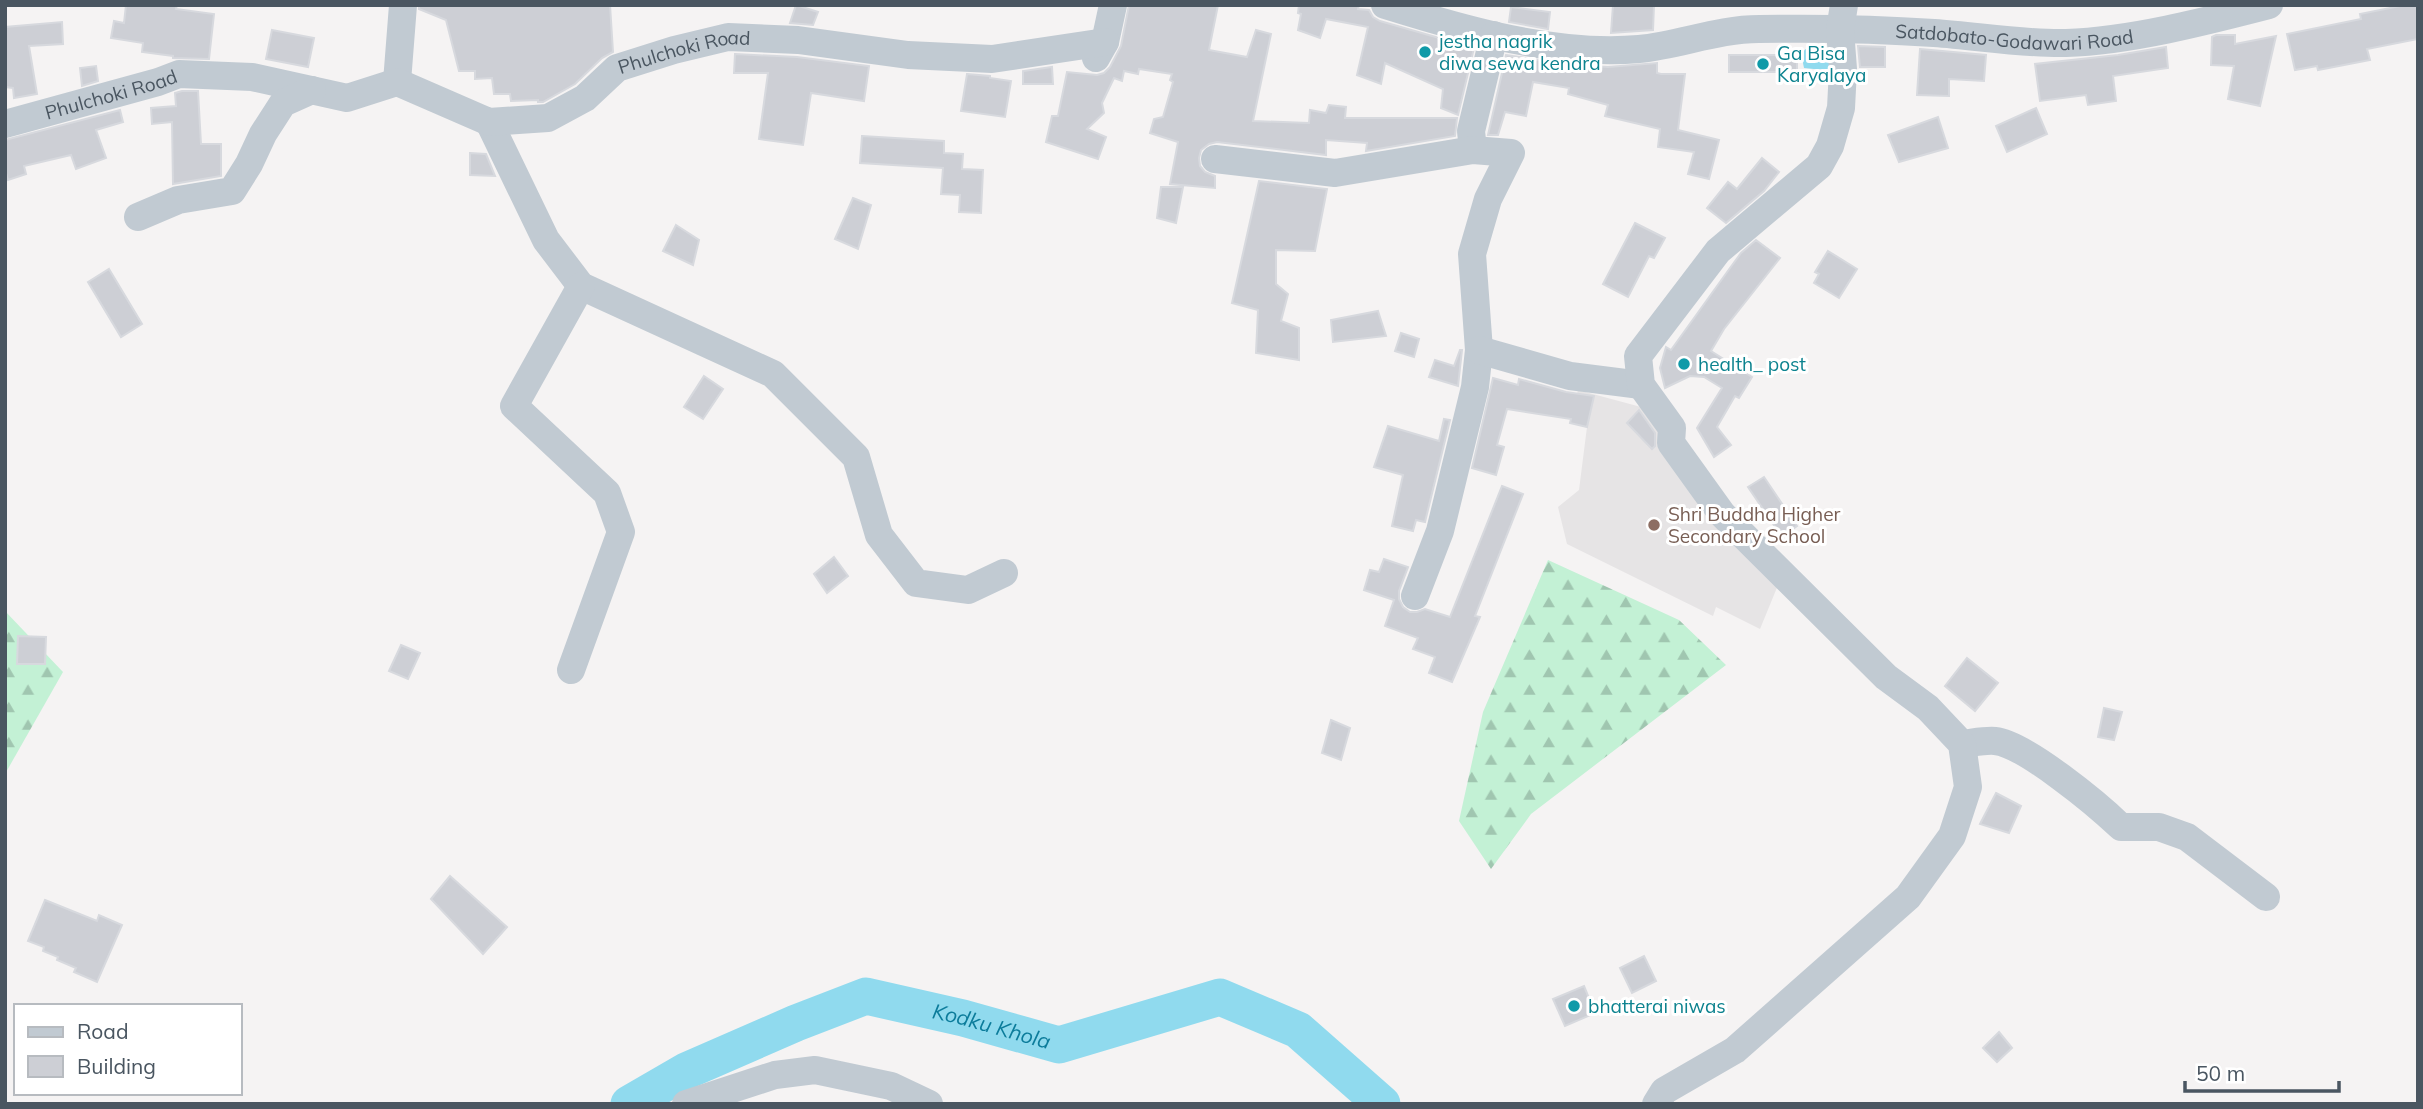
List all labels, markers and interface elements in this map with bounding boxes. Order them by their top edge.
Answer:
street label: Satdobato-Godawari Road [1895,19,2135,55]
street label: Phulchoki Road [615,25,751,79]
place label: jestha nagrik diwa sewa kendra [1437,29,1601,75]
place label: Ga Bisa Karyalaya [1777,41,1866,87]
marker: jestha nagrik diwa sewa kendra [1417,44,1433,60]
marker: Ga Bisa Karyalaya [1755,56,1771,72]
street label: Phulchoki Road [42,64,180,124]
place label: health_ post [1698,352,1806,376]
marker: health_ post [1676,356,1692,372]
place label: Shri Buddha Higher Secondary School [1668,502,1841,548]
marker: Shri Buddha Higher Secondary School [1646,517,1662,533]
place label: bhatterai niwas [1588,994,1726,1018]
water label: Kodku Khola [930,997,1054,1054]
marker: bhatterai niwas [1566,998,1582,1014]
legend [14,1004,242,1095]
text: Road [77,1018,128,1044]
scale bar [2185,1050,2339,1094]
text: Building [77,1053,156,1079]
text: 50 m [2196,1060,2245,1086]

